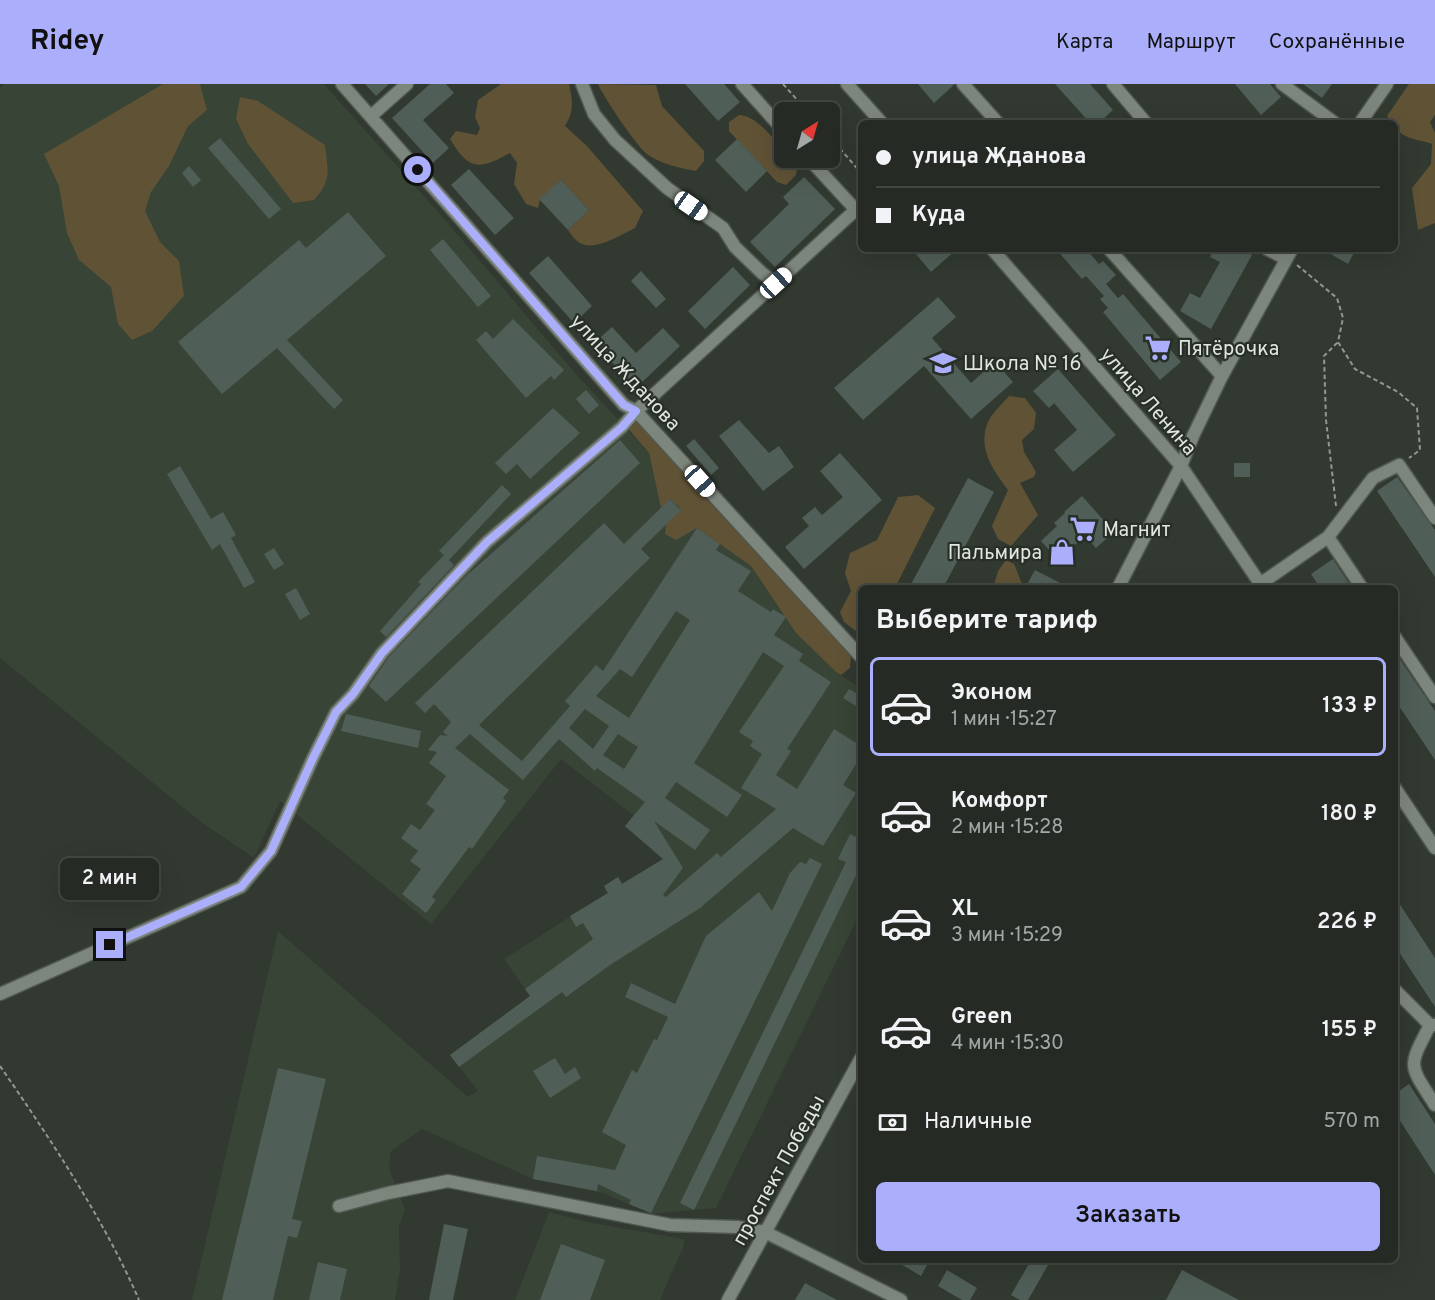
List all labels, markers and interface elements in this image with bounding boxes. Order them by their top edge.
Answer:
text: Ridey [30,24,104,60]
text: Карта [1056,29,1113,56]
text: Маршрут [1146,29,1236,56]
text: Сохранённые [1269,29,1405,56]
north arrow [774,102,840,168]
map controls [774,102,840,168]
text: улица Жданова [912,144,1086,171]
route start [404,156,431,183]
car [671,188,711,224]
text: Куда [912,202,966,229]
car [757,264,795,302]
street label: улица Жданова [564,310,685,437]
supermarket icon: Пятёрочка [1143,333,1173,363]
place label: Пятёрочка [1178,337,1279,363]
street label: улица Ленина [1093,343,1202,462]
school or university icon: Школа № 16 [928,348,958,378]
place label: Школа № 16 [963,352,1081,378]
car [681,462,719,500]
supermarket icon: Магнит [1068,514,1098,544]
place label: Магнит [1103,518,1171,544]
shop icon: Пальмира [1047,537,1077,567]
place label: Пальмира [948,541,1042,567]
text: Выберите тариф [876,604,1098,638]
icon: car [879,680,933,734]
text: Эконом [951,680,1032,707]
text: 133 ₽ [1322,693,1377,720]
text: 1 мин · 15:27 [951,707,1057,733]
icon: car [879,788,933,842]
text: Комфорт [951,788,1048,815]
text: 180 ₽ [1321,801,1377,828]
text: 2 мин · 15:28 [951,815,1064,841]
callout: 2 мин [60,858,160,900]
text: 2 мин [82,866,137,892]
icon: car [879,896,933,950]
text: XL [951,896,978,923]
text: 226 ₽ [1317,909,1377,936]
text: 3 мин · 15:29 [951,923,1063,949]
route end [96,931,123,958]
icon: car [879,1004,933,1058]
text: Green [951,1004,1013,1031]
text: 155 ₽ [1322,1017,1377,1044]
text: 4 мин · 15:30 [951,1031,1064,1057]
street label: проспект Победы [728,1091,832,1251]
icon: cash [876,1106,909,1139]
text: Наличные [924,1109,1032,1136]
text: 570 m [1323,1109,1380,1135]
button: Заказать [876,1182,1380,1251]

